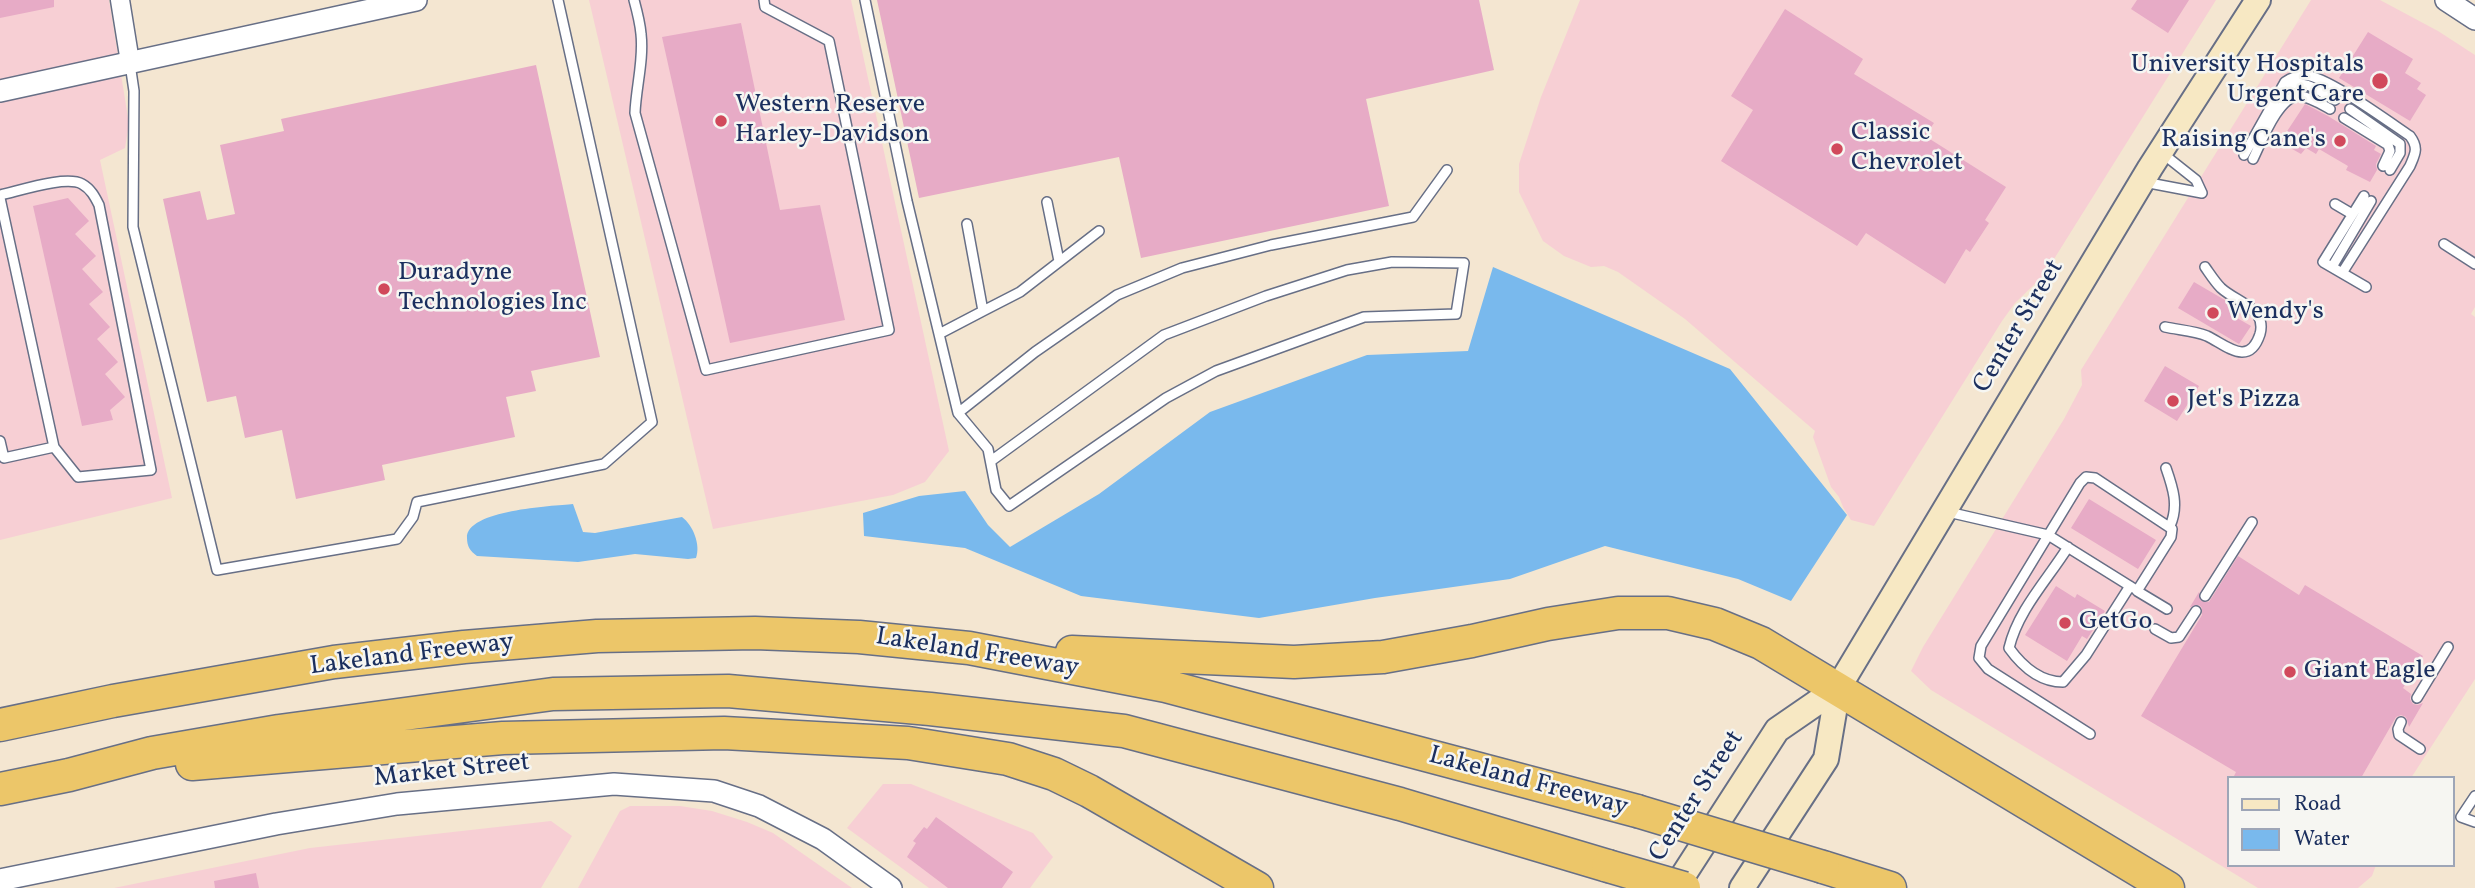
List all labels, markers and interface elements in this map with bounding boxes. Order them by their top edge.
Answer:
place label: University Hospitals Urgent Care [2131,50,2364,112]
marker: University Hospitals Urgent Care [2370,71,2390,91]
place label: Western Reserve Harley-Davidson [735,90,930,152]
marker: Western Reserve Harley-Davidson [713,113,729,129]
place label: Classic Chevrolet [1851,118,1963,180]
place label: Raising Cane's [2161,125,2326,157]
marker: Raising Cane's [2332,133,2348,149]
marker: Classic Chevrolet [1829,141,1845,157]
street label: Center Street [1968,255,2072,399]
place label: Duradyne Technologies Inc [398,258,587,320]
marker: Duradyne Technologies Inc [376,281,392,297]
place label: Wendy's [2227,297,2324,329]
marker: Wendy's [2205,305,2221,321]
place label: Jet's Pizza [2187,385,2300,417]
marker: Jet's Pizza [2165,393,2181,409]
place label: GetGo [2079,607,2152,639]
marker: GetGo [2057,615,2073,631]
street label: Lakeland Freeway [873,623,1081,685]
street label: Lakeland Freeway [308,628,516,684]
place label: Giant Eagle [2304,656,2436,688]
marker: Giant Eagle [2282,664,2298,680]
street label: Center Street [1644,725,1752,869]
street label: Lakeland Freeway [1425,741,1631,825]
street label: Market Street [372,748,532,796]
legend [2226,776,2454,867]
text: Road [2294,790,2341,819]
text: Water [2294,825,2350,854]

